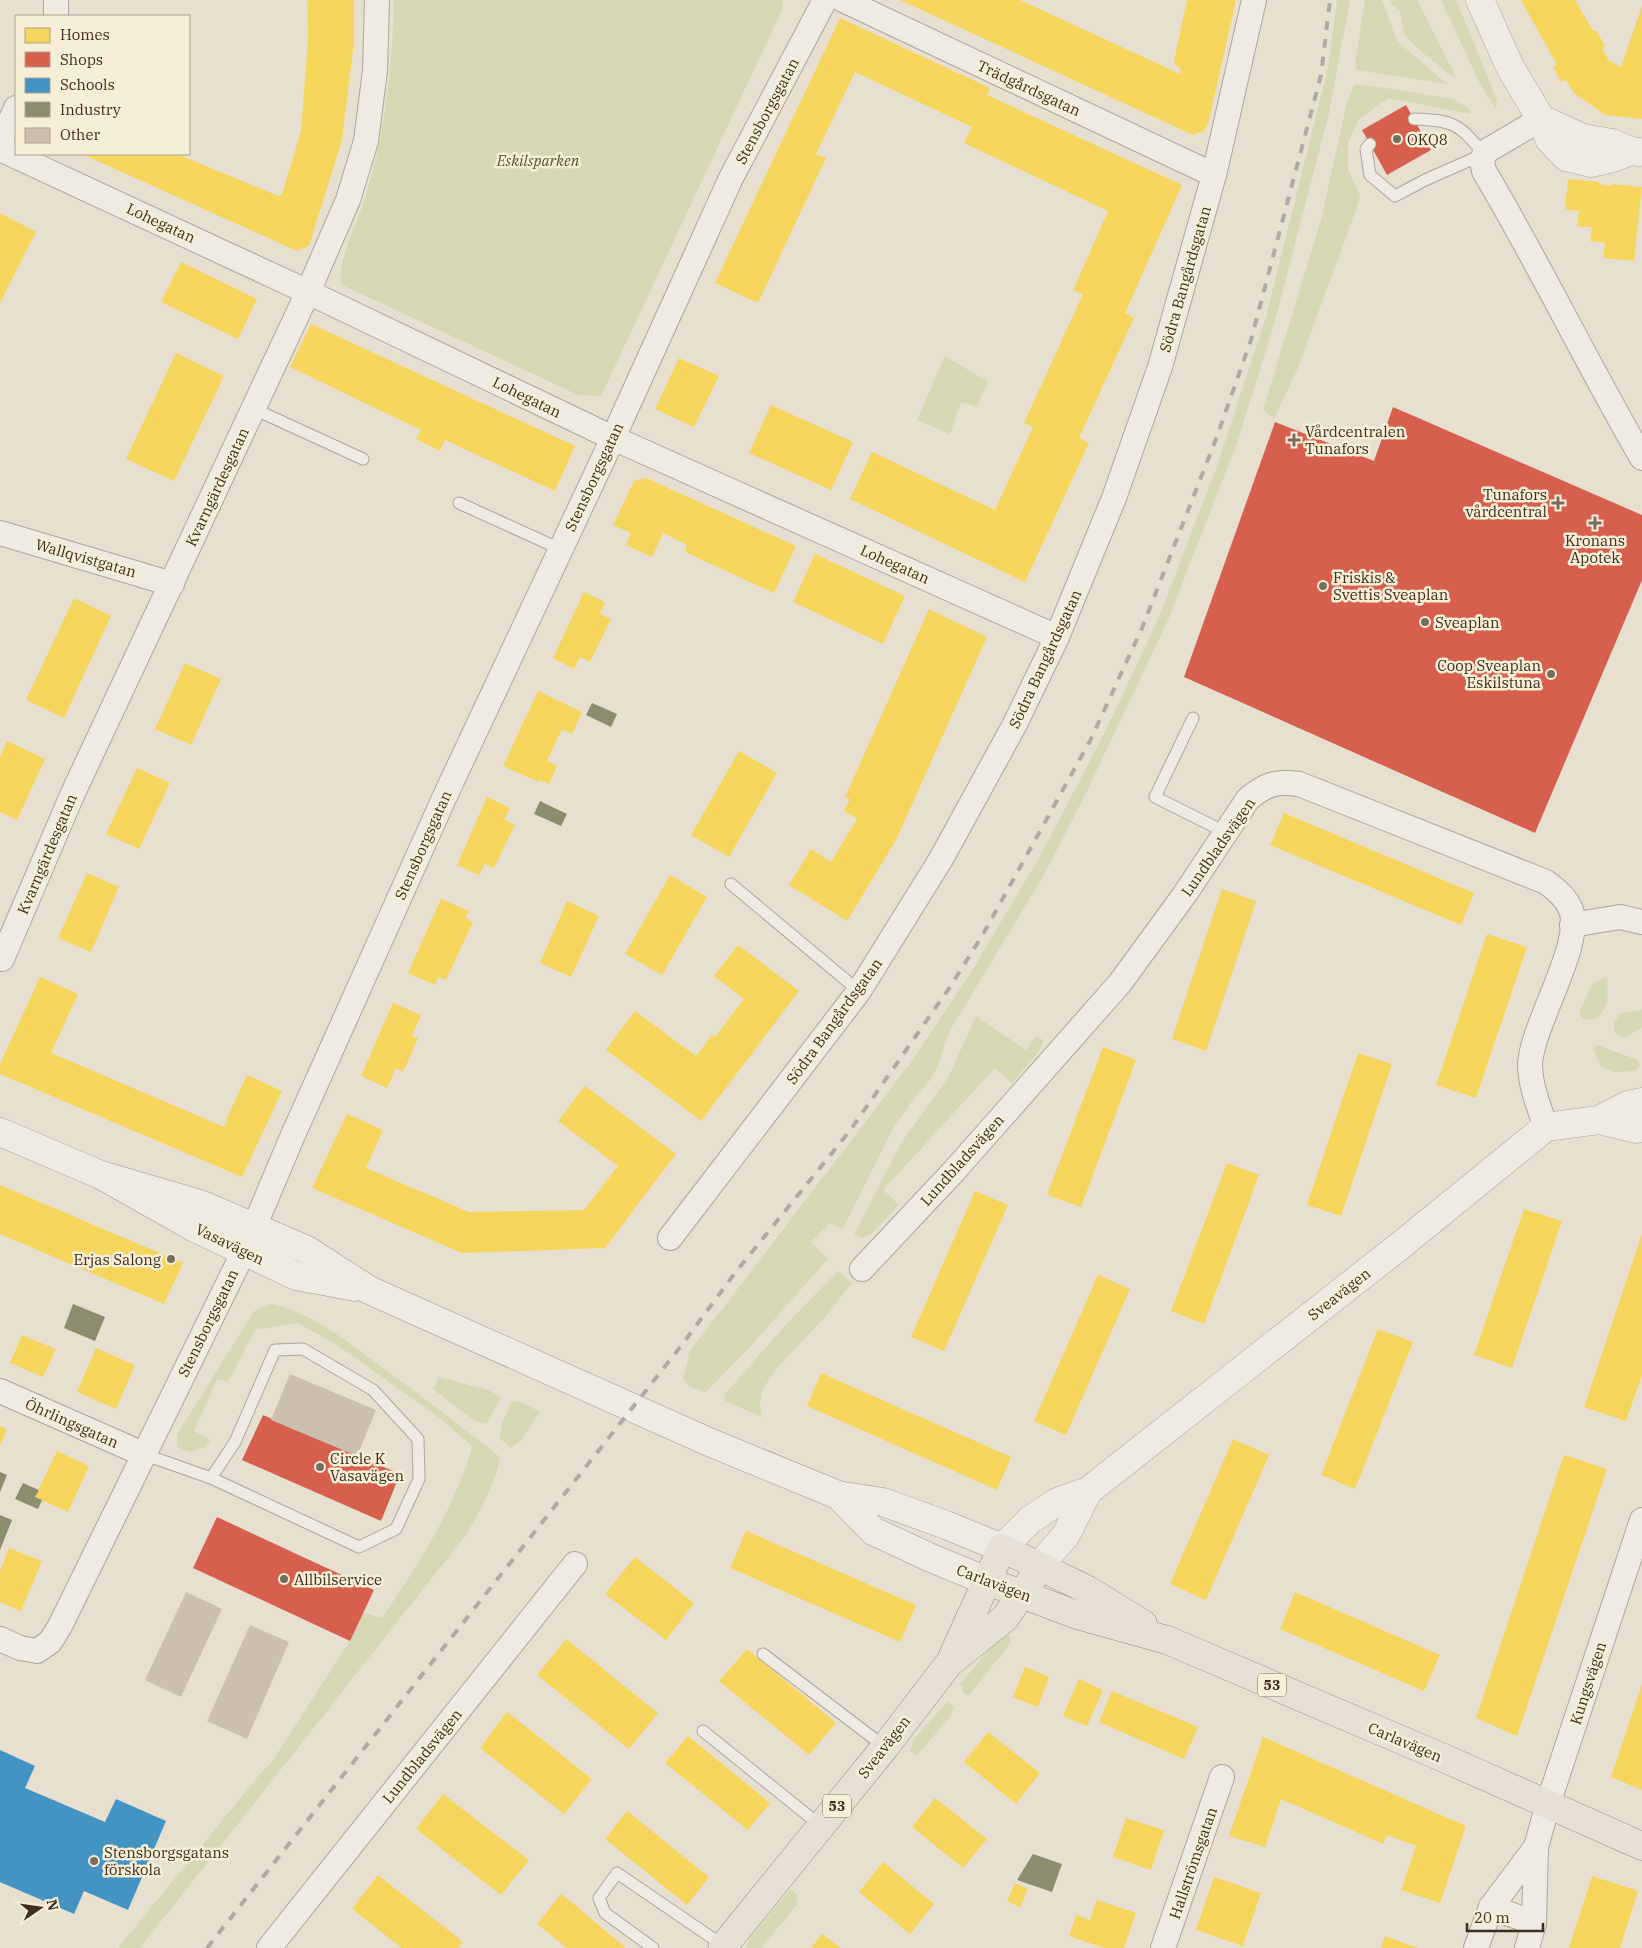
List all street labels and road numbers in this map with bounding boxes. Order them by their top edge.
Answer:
street label: Stensborgsgatan [731,54,803,167]
street label: Trädgårdsgatan [974,56,1084,120]
street label: Lohegatan [123,199,199,247]
street label: Södra Bangårdsgatan [1155,203,1215,354]
street label: Lohegatan [490,372,565,422]
street label: Stensborgsgatan [560,419,628,534]
street label: Kvarngärdesgatan [181,424,253,549]
street label: Wallqvistgatan [33,535,139,582]
street label: Lohegatan [857,540,933,588]
street label: Södra Bangårdsgatan [1004,586,1086,732]
street label: Stensborgsgatan [390,787,456,903]
street label: Kvarngärdesgatan [13,791,81,917]
street label: Lundbladsvägen [1177,794,1259,900]
street label: Södra Bangårdsgatan [782,954,886,1088]
street label: Lundbladsvägen [916,1110,1008,1210]
street label: Vasavägen [193,1219,268,1269]
street label: Sveavägen [1304,1263,1375,1324]
street label: Stensborgsgatan [174,1266,243,1380]
street label: Öhrlingsgatan [22,1394,122,1452]
street label: Carlavägen [954,1560,1034,1606]
street label: Kungsvägen [1566,1639,1610,1727]
road number: 53 [1258,1674,1286,1696]
street label: Lundbladsvägen [378,1704,466,1807]
street label: Sveavägen [854,1711,915,1782]
street label: Carlavägen [1365,1718,1445,1766]
road number: 53 [823,1794,851,1818]
street label: Hallströmsgatan [1165,1804,1221,1922]

